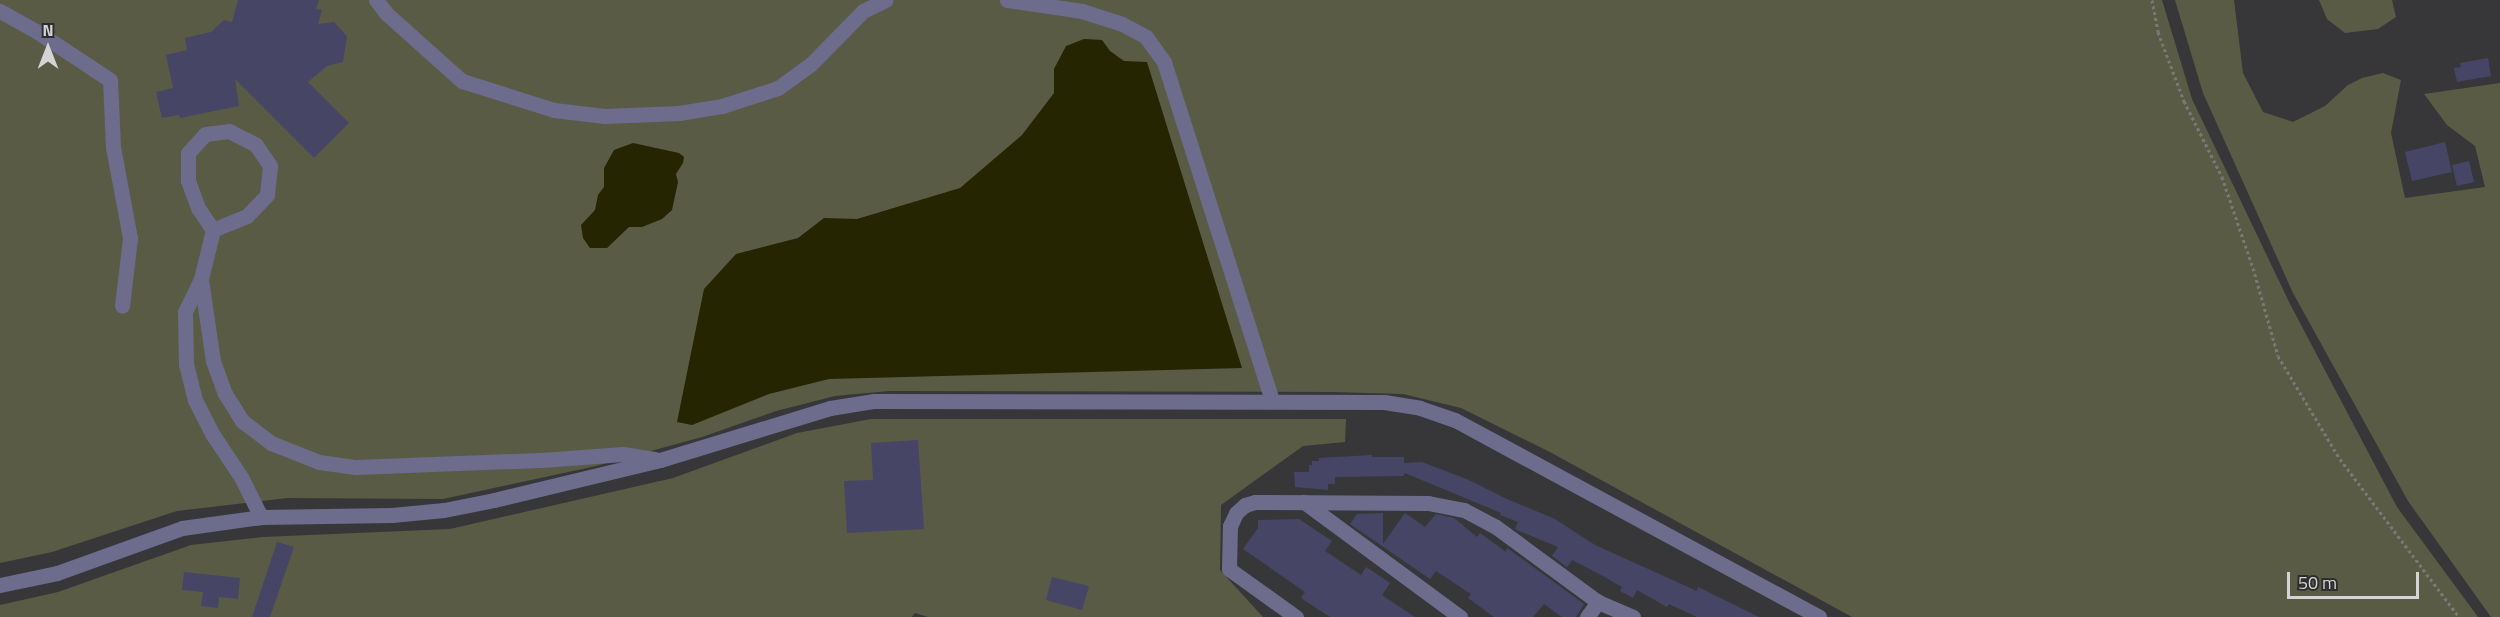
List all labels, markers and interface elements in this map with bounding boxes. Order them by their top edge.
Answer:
north arrow [18,18,78,78]
text: N [42,18,54,42]
scale bar [2290,560,2422,598]
text: 50 m [2298,569,2337,596]

